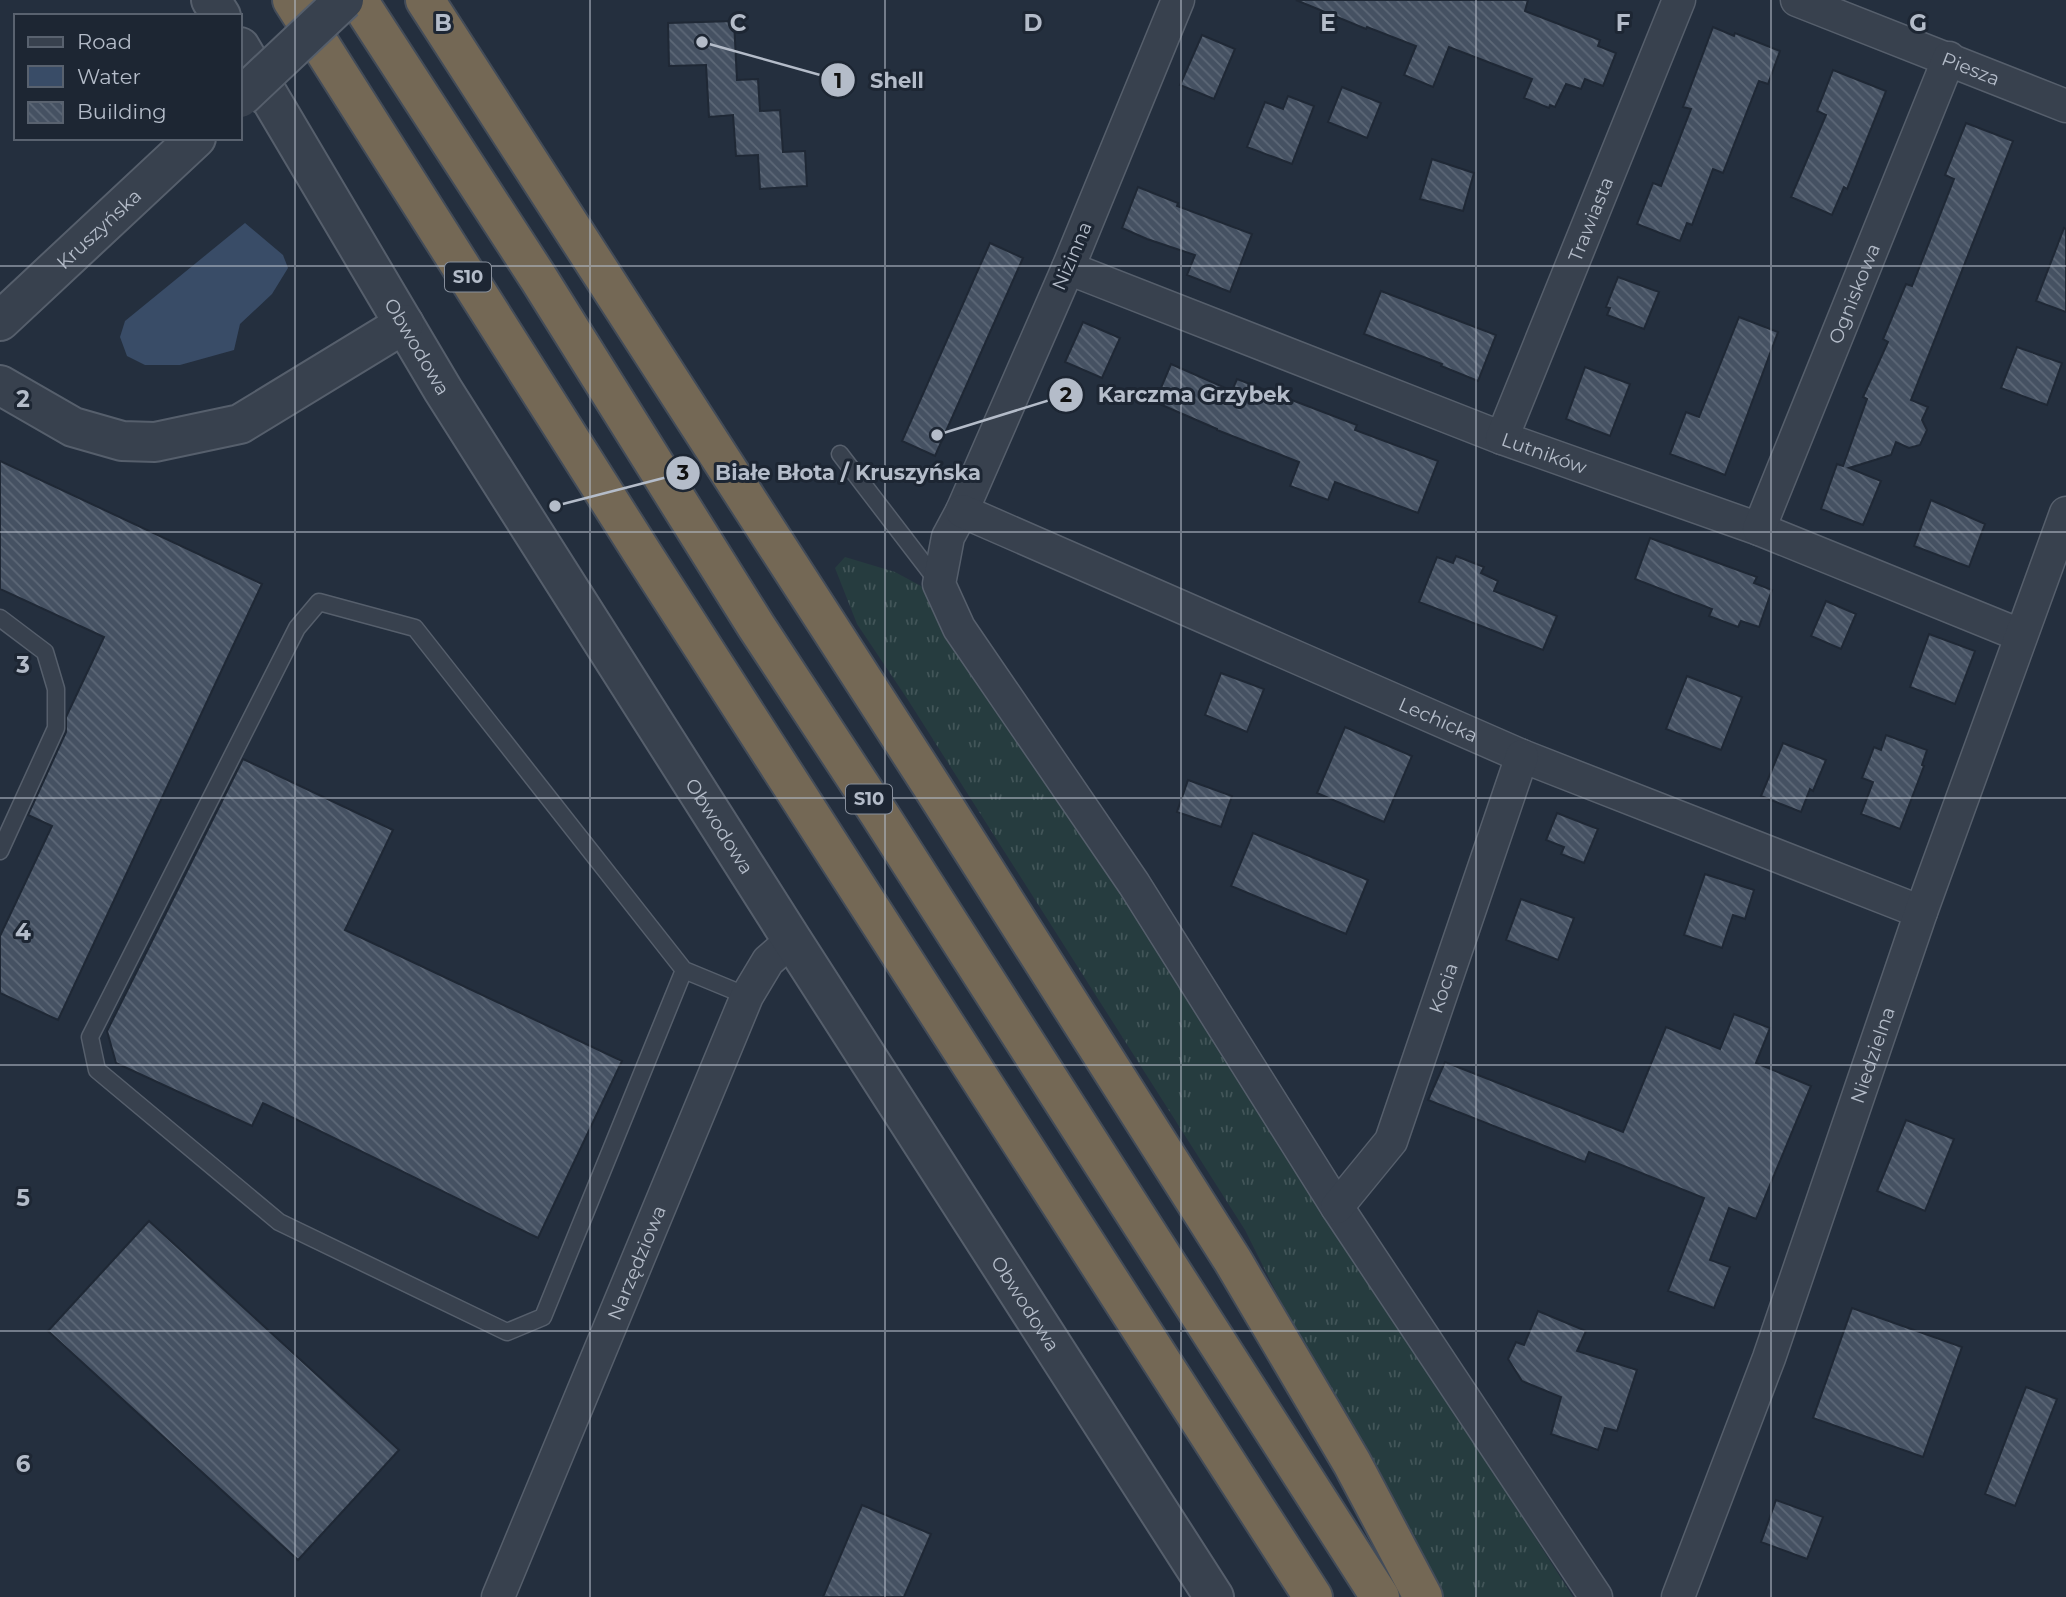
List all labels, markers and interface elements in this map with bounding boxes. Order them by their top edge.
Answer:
text: B [434,9,452,37]
text: C [730,9,747,37]
text: D [1024,9,1043,37]
text: E [1320,9,1336,37]
text: F [1616,9,1631,37]
text: G [1909,9,1927,37]
legend [14,14,242,140]
text: Road [77,29,132,54]
street label: Piesza [1939,47,2003,90]
callout: Shell [821,59,938,101]
text: Water [77,64,141,89]
text: 1 [834,68,842,93]
text: Shell [870,68,924,93]
text: Building [77,99,167,124]
street label: Trawiasta [1563,173,1618,265]
street label: Kruszyńska [52,184,146,274]
street label: Nizinna [1047,218,1097,294]
street label: Ogniskowa [1823,240,1885,347]
road number: S10 [445,262,491,292]
street label: Obwodowa [380,294,455,399]
callout: Karczma Grzybek [1049,374,1304,416]
text: 2 [1060,382,1072,407]
text: Karczma Grzybek [1098,382,1290,407]
text: 2 [16,385,30,413]
street label: Lutników [1499,427,1590,479]
callout: Białe Błota / Kruszyńska [666,452,994,494]
text: 3 [676,460,689,485]
text: Białe Błota / Kruszyńska [715,460,981,485]
text: 3 [15,651,30,679]
street label: Lechicka [1395,692,1482,747]
street label: Obwodowa [681,774,759,878]
road number: S10 [846,784,892,814]
text: 4 [15,918,31,946]
street label: Kocia [1424,960,1462,1016]
street label: Niedzielna [1845,1004,1899,1106]
text: 5 [16,1184,30,1212]
street label: Narzędziowa [603,1202,671,1323]
street label: Obwodowa [986,1251,1065,1356]
text: 6 [16,1450,31,1478]

